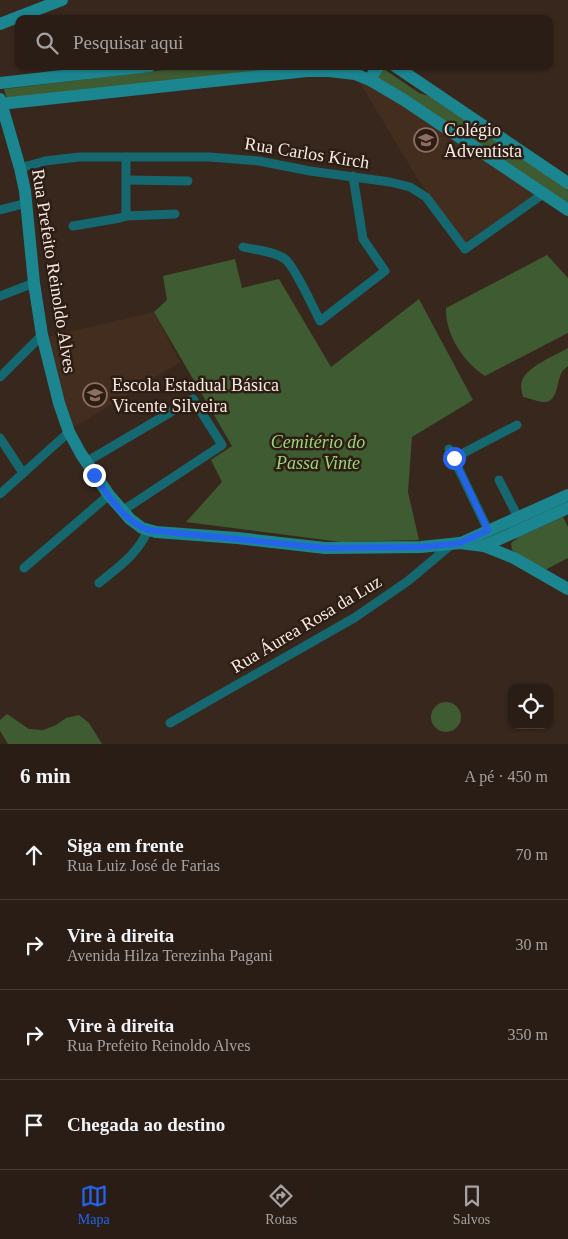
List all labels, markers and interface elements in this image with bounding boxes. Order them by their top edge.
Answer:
search box [15,15,553,70]
icon: search [33,29,61,57]
text: Pesquisar aqui [73,32,183,53]
place label: Colégio Adventista [444,120,522,161]
school or university icon: Colégio Adventista [413,127,439,153]
street label: Rua Carlos Kirch [243,133,371,173]
street label: Rua Prefeito Reinoldo Alves [28,167,80,375]
place label: Escola Estadual Básica Vicente Silveira [112,375,279,416]
school or university icon: Escola Estadual Básica Vicente Silveira [82,382,108,408]
park label: Cemitério do Passa Vinte [271,432,365,473]
route start [443,447,466,470]
route end [83,464,106,487]
street label: Rua Áurea Rosa da Luz [227,570,385,677]
map controls [508,684,553,729]
button: locate [508,684,553,729]
text: 6 min [20,764,71,788]
text: A pé · 450 m [464,768,548,785]
text: Siga em frente [67,835,184,856]
icon: ahead [20,841,48,869]
text: 70 m [516,846,548,863]
text: Rua Luiz José de Farias [67,857,220,874]
text: Vire à direita [67,925,174,946]
icon: right [20,931,48,959]
text: 30 m [516,936,548,953]
text: Avenida Hilza Terezinha Pagani [67,947,273,964]
text: Vire à direita [67,1015,174,1036]
icon: right [20,1021,48,1049]
text: 350 m [508,1026,548,1043]
text: Rua Prefeito Reinoldo Alves [67,1037,251,1054]
icon: arrive [20,1111,48,1139]
text: Chegada ao destino [67,1114,225,1135]
tab: Mapa [78,1182,110,1228]
tab: Rotas [265,1182,297,1228]
tab: Salvos [453,1182,490,1228]

